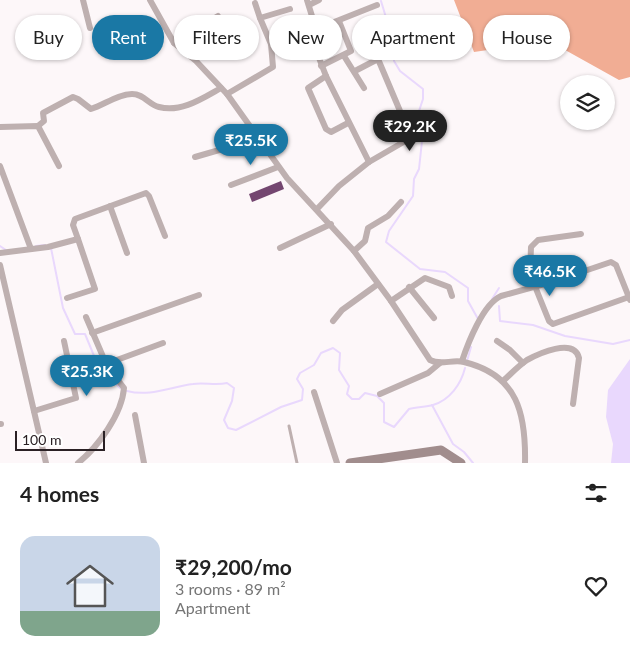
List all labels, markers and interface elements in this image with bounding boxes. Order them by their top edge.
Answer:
chip: Buy [15,15,82,60]
chip: Rent [92,15,164,60]
chip: Filters [174,15,259,60]
chip: New [269,15,342,60]
chip: Apartment [352,15,473,60]
chip: House [483,15,570,60]
map controls [560,75,615,130]
button: layers [560,75,615,130]
pin: ₹29.2K [369,110,451,152]
text: ₹29.2K [384,116,436,135]
pin: ₹25.5K [210,124,292,166]
text: ₹25.5K [225,130,277,149]
pin: ₹46.5K [509,254,591,297]
text: ₹46.5K [524,261,576,280]
pin: ₹25.3K [46,354,128,397]
text: ₹25.3K [61,361,113,380]
scale bar [15,428,105,451]
text: 100 m [22,431,61,448]
icon: filters [582,479,610,507]
text: 4 homes [20,481,99,506]
text: ₹29,200/mo [175,554,292,579]
icon: home [60,556,120,616]
icon: heart [582,572,610,600]
text: 3 rooms · 89 m² [175,579,286,598]
text: Apartment [175,598,250,617]

